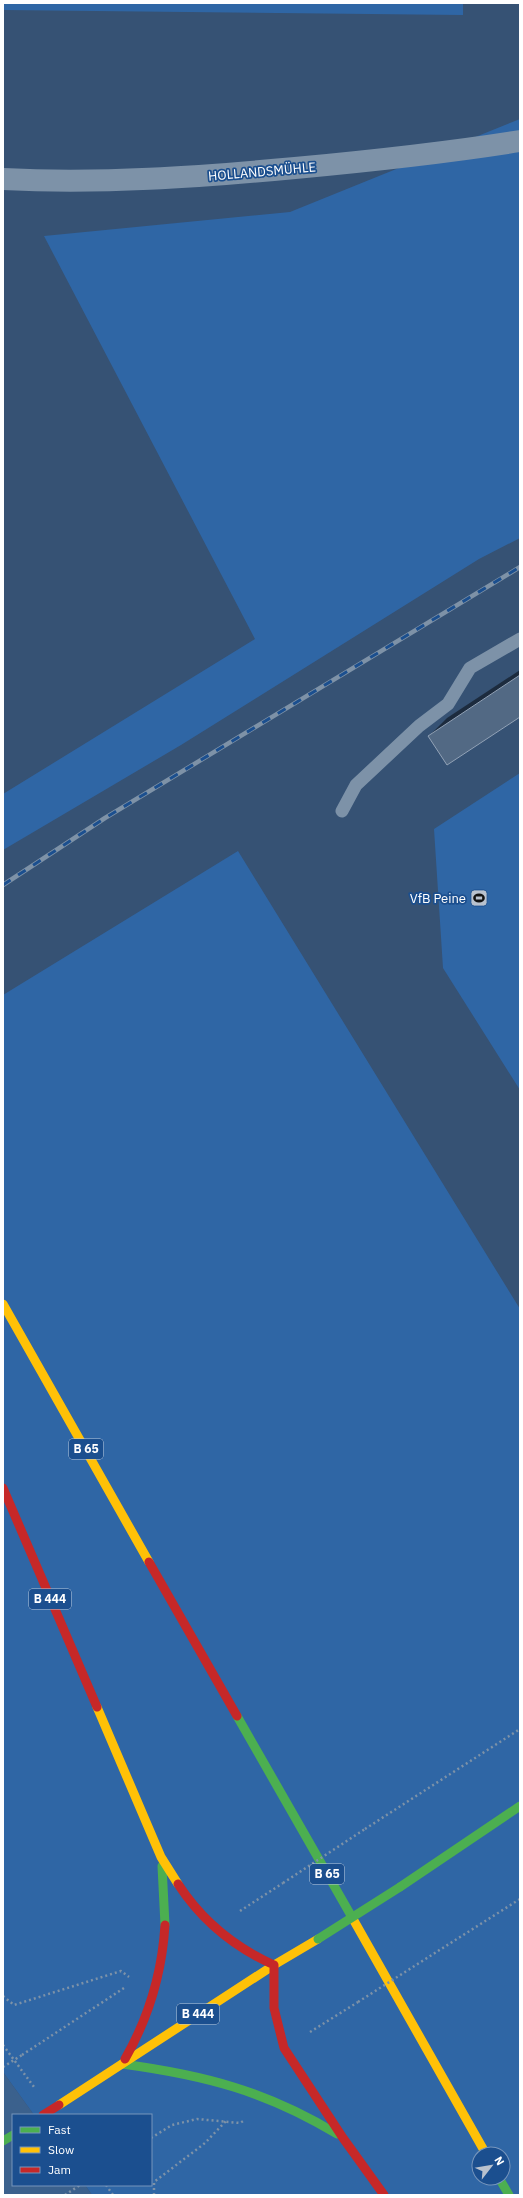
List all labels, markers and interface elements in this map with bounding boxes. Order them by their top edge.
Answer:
street label: HOLLANDSMÜHLE [207,158,317,185]
sports icon: VfB Peine [469,888,489,908]
place label: VfB Peine [410,890,466,907]
road number: B 65 [69,1439,103,1459]
road number: B 444 [29,1589,71,1609]
road number: B 65 [310,1864,344,1884]
road number: B 444 [177,2004,219,2024]
legend [12,2114,152,2186]
text: Fast [48,2122,71,2137]
text: Slow [48,2142,74,2157]
north arrow [471,2146,511,2186]
text: N [492,2154,508,2168]
text: Jam [48,2162,71,2177]

